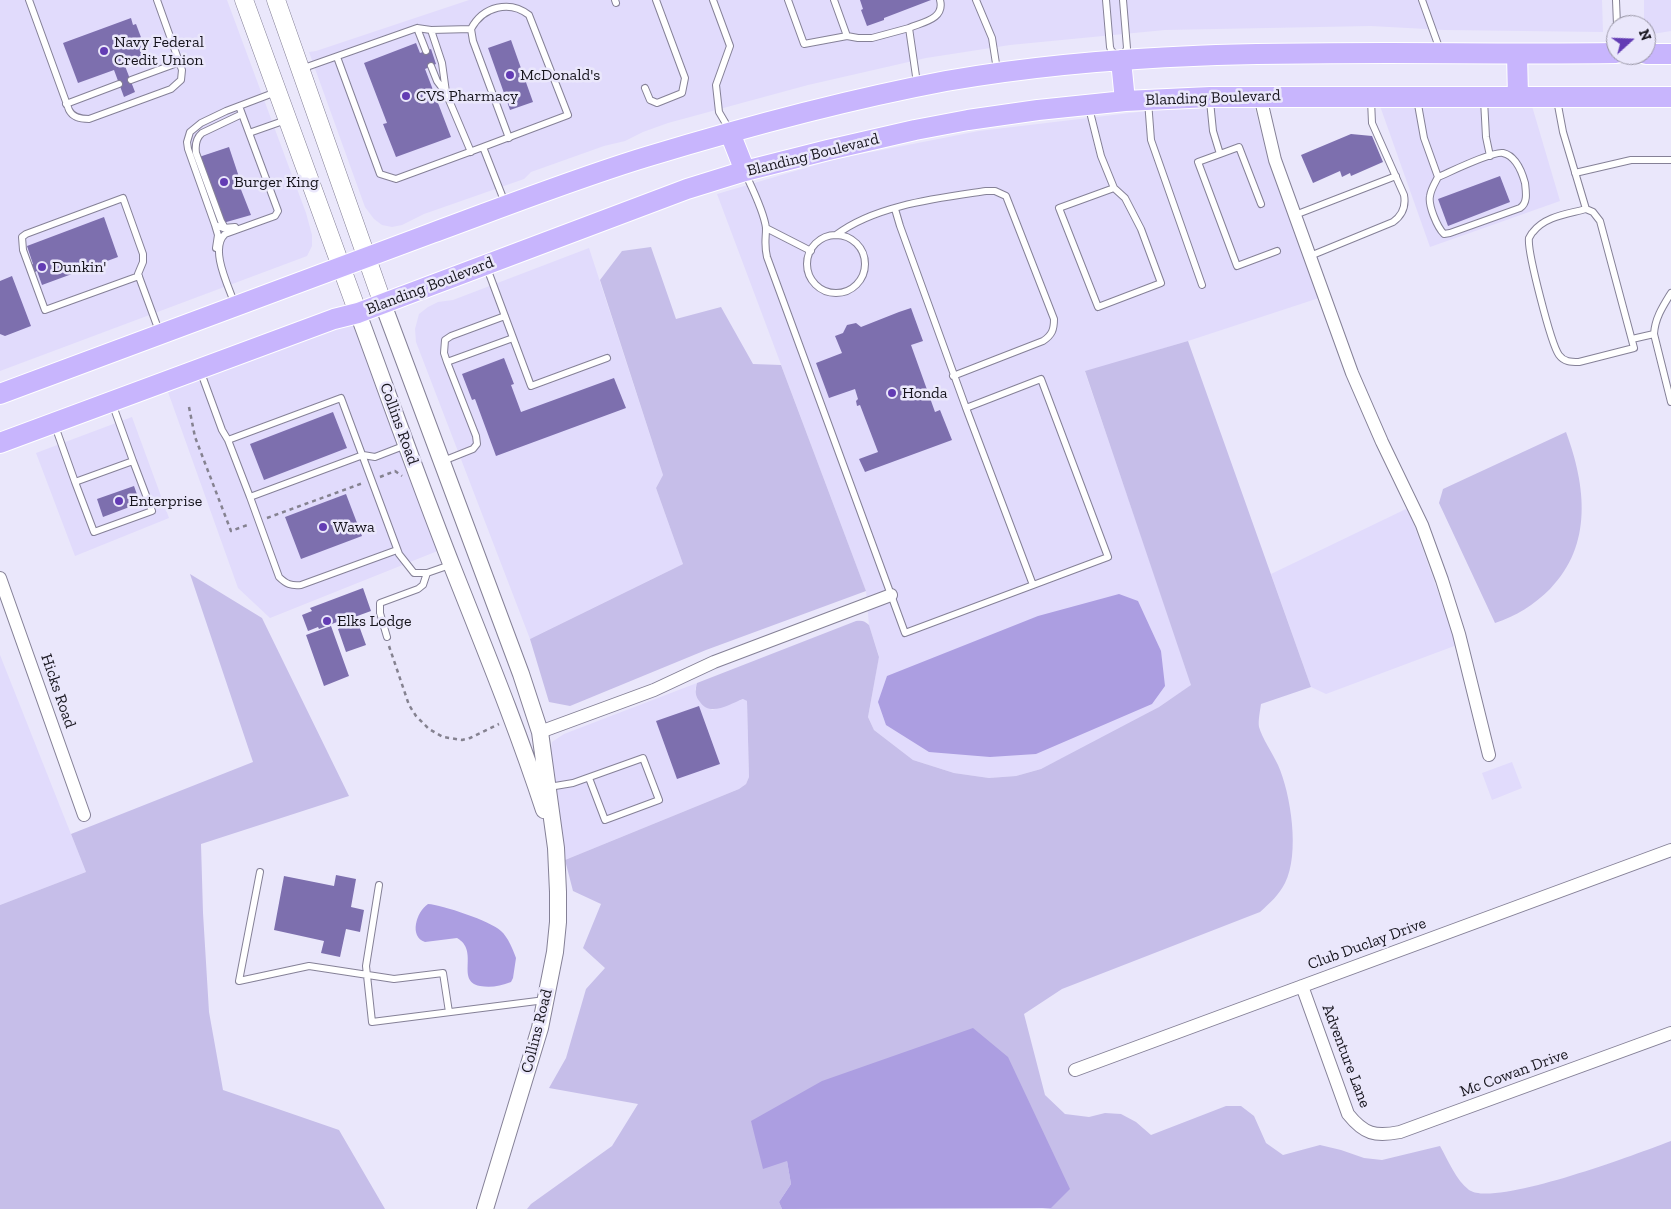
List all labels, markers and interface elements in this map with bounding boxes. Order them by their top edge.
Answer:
north arrow [1606,15,1656,65]
text: N [1635,27,1654,43]
place label: Navy Federal Credit Union [114,32,204,70]
marker: Navy Federal Credit Union [98,45,110,57]
place label: McDonald's [520,65,600,85]
marker: McDonald's [504,69,516,81]
place label: CVS Pharmacy [416,86,518,106]
street label: Blanding Boulevard [1145,86,1281,110]
marker: CVS Pharmacy [400,90,412,102]
street label: Blanding Boulevard [745,129,881,181]
place label: Burger King [234,172,319,192]
marker: Burger King [218,176,230,188]
street label: Blanding Boulevard [363,253,497,319]
place label: Dunkin' [52,257,106,277]
marker: Dunkin' [36,261,48,273]
street label: Collins Road [375,380,423,468]
place label: Honda [902,383,948,403]
marker: Honda [886,387,898,399]
place label: Enterprise [129,491,202,511]
marker: Enterprise [113,495,125,507]
place label: Wawa [333,517,375,537]
marker: Wawa [317,521,329,533]
place label: Elks Lodge [337,611,412,631]
marker: Elks Lodge [321,615,333,627]
street label: Hicks Road [36,651,80,731]
street label: Club Duclay Drive [1305,914,1429,974]
street label: Collins Road [517,987,557,1075]
street label: Adventure Lane [1317,1002,1375,1110]
street label: Mc Cowan Drive [1457,1045,1571,1101]

